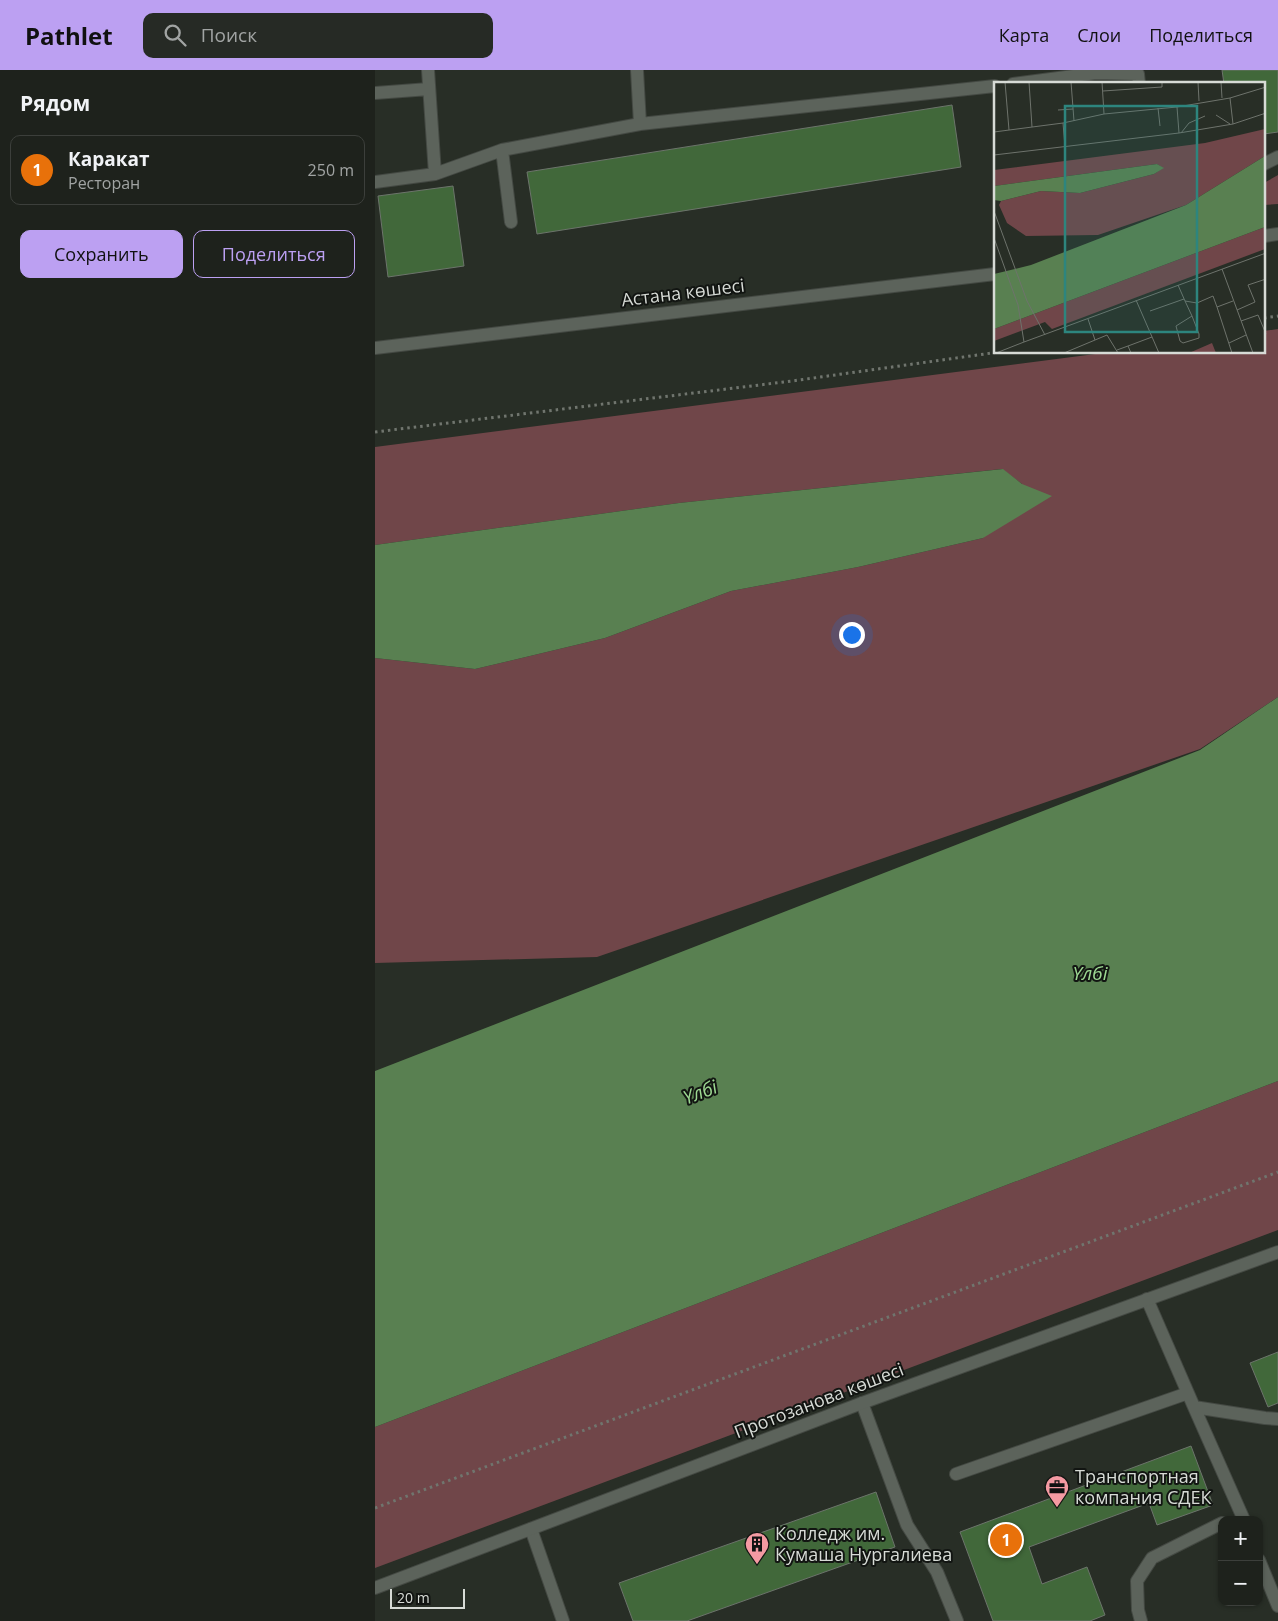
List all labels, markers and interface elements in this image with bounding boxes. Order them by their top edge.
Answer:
search box [143,13,493,58]
text: Pathlet [25,19,113,52]
icon: search [161,21,189,49]
text: Поиск [201,22,257,48]
text: Карта [999,23,1049,47]
text: Слои [1077,23,1121,47]
text: Поделиться [1149,23,1253,47]
inset map [994,82,1265,354]
text: Рядом [20,89,90,117]
text: Каракат [68,146,150,172]
text: 1 [32,159,42,181]
text: 250 m [308,159,354,181]
text: Ресторан [68,172,140,194]
button: Сохранить [20,230,183,278]
button: Поделиться [193,230,355,278]
street label: Астана көшесі [620,273,746,311]
your location [839,622,865,648]
water label: Үлбі [1072,960,1109,986]
water label: Үлбі [679,1073,722,1110]
street label: Протозанова көшесі [731,1357,907,1443]
place label: Транспортная компания СДЕК [1075,1464,1212,1509]
office icon: Транспортная компания СДЕК [1044,1474,1070,1508]
map controls [1218,1516,1263,1606]
button: + [1218,1516,1263,1561]
place label: Колледж им. Кумаша Нургалиева [775,1521,952,1566]
pin: 1 [990,1521,1022,1559]
building icon: Колледж им. Кумаша Нургалиева [744,1531,770,1565]
button: − [1218,1561,1263,1606]
scale bar [390,1586,465,1609]
text: 20 m [397,1588,430,1607]

